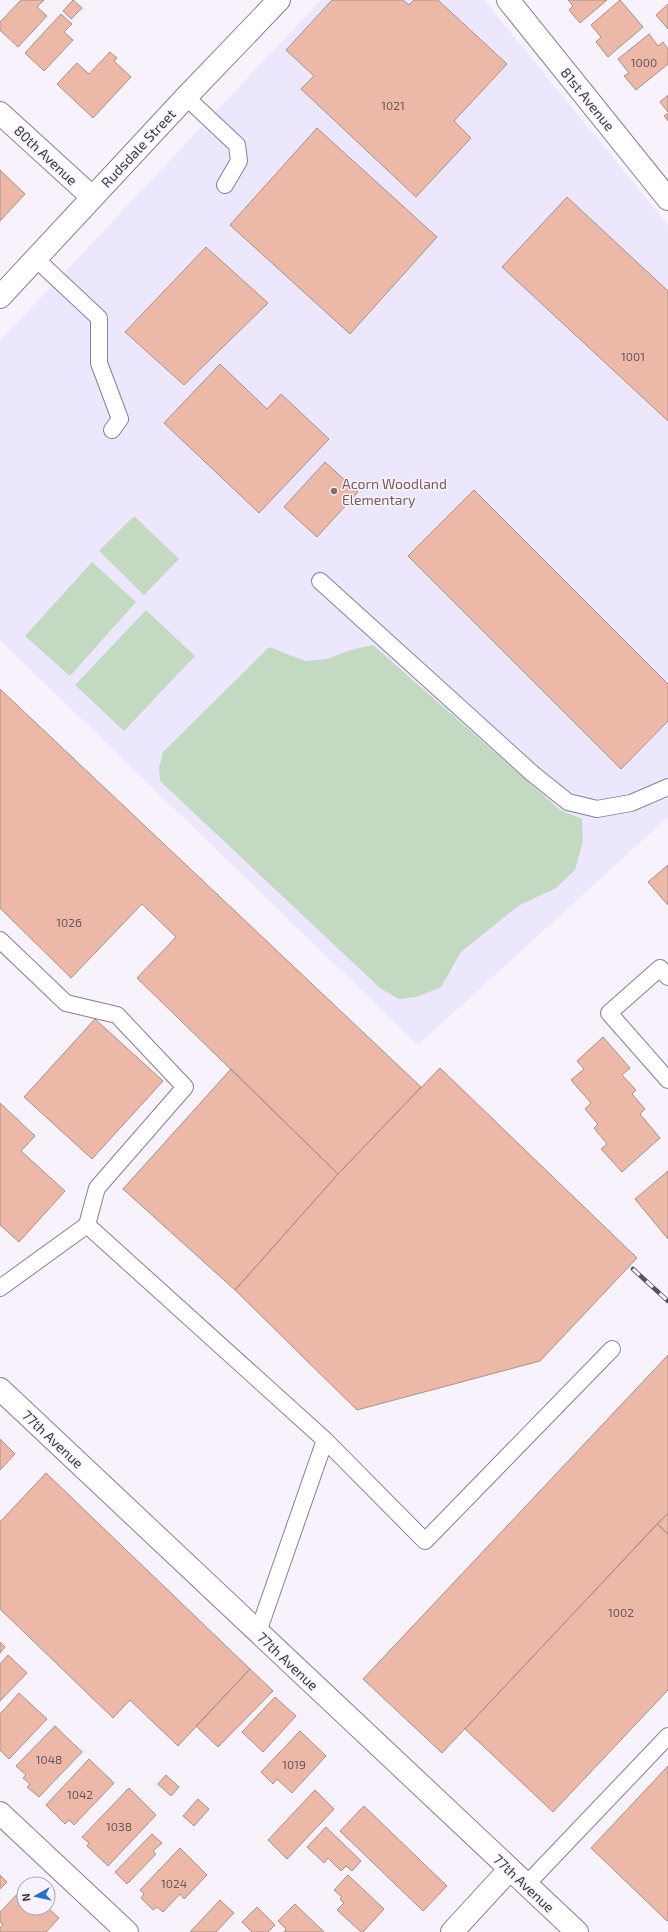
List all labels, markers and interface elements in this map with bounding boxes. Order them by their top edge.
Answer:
house number: 1000 [631,55,657,69]
street label: 81st Avenue [557,64,619,134]
house number: 1021 [381,98,405,112]
street label: Rudsdale Street [97,105,179,191]
street label: 80th Avenue [11,121,81,189]
house number: 1001 [621,349,645,363]
place label: Acorn Woodland Elementary [342,475,447,508]
marker: Acorn Woodland Elementary [329,486,339,496]
house number: 1026 [56,915,82,929]
street label: 77th Avenue [19,1406,87,1472]
house number: 1002 [608,1605,634,1619]
street label: 77th Avenue [254,1628,322,1694]
house number: 1048 [36,1752,62,1766]
house number: 1019 [282,1757,306,1771]
house number: 1042 [67,1787,93,1801]
house number: 1038 [106,1819,132,1833]
street label: 77th Avenue [490,1850,558,1916]
north arrow [16,1876,56,1916]
house number: 1024 [161,1876,187,1890]
text: N [19,1893,33,1902]

